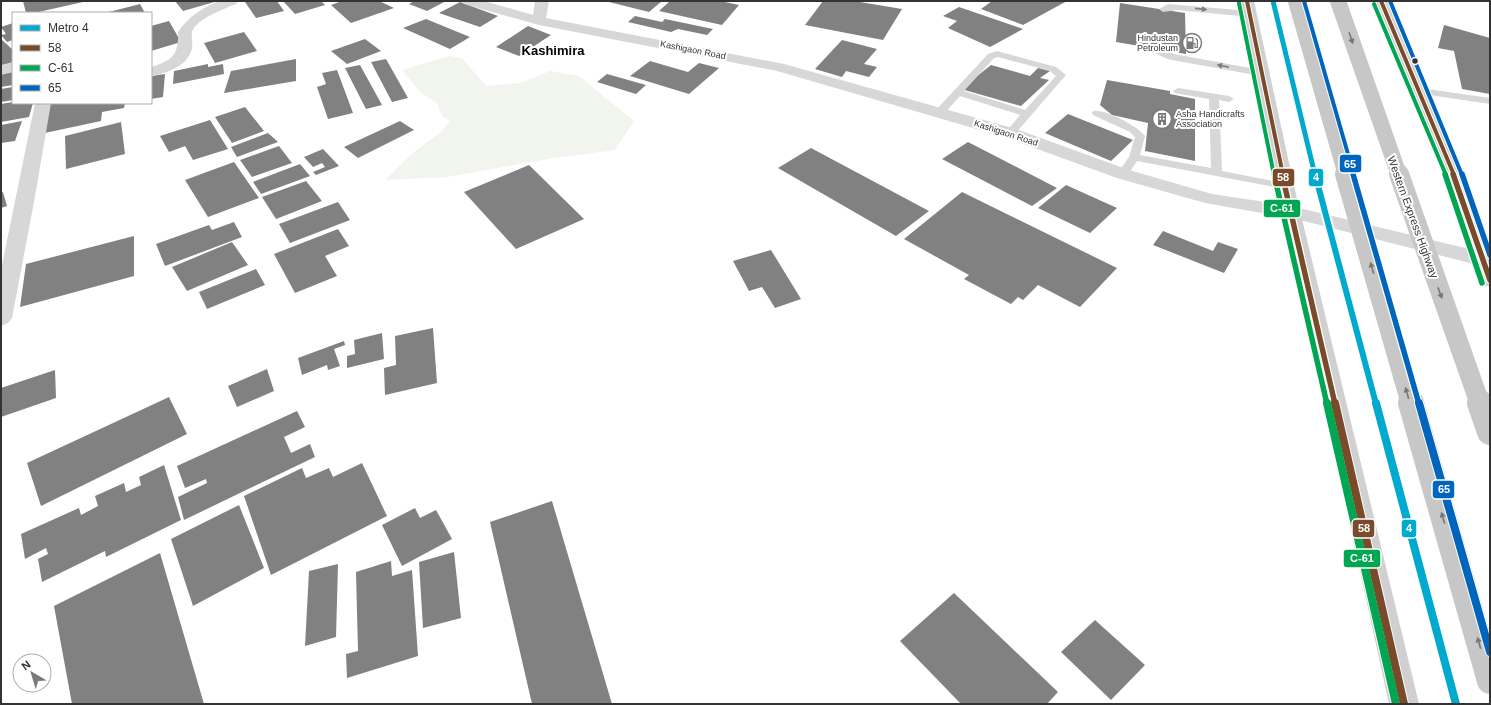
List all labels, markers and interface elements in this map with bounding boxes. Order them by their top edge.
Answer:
one-way arrow [1195,6,1207,12]
legend [12,12,152,104]
text: Metro 4 [48,21,89,35]
fuel station icon: Hindustan Petroleum [1181,32,1203,54]
one-way arrow [1348,32,1354,44]
place label: Hindustan Petroleum [1137,33,1178,53]
street label: Kashigaon Road [659,39,727,61]
text: 58 [48,41,62,55]
district label: Kashimira [522,43,585,58]
unlabelled marker [1410,56,1420,66]
text: C-61 [48,61,74,75]
one-way arrow [1217,63,1229,69]
text: 65 [48,81,62,95]
building icon: Asha Handicrafts Association [1151,108,1173,130]
place label: Asha Handicrafts Association [1176,109,1245,129]
street label: Kashigaon Road [973,118,1039,148]
line badge: 65 [1339,154,1362,173]
street label: Western Express Highway [1385,154,1441,280]
text: 65 [1344,158,1356,170]
line badge: 58 [1272,168,1295,187]
line badge: 4 [1308,168,1324,187]
text: 58 [1277,171,1289,183]
text: 4 [1313,171,1320,183]
line badge: C-61 [1263,199,1301,218]
text: C-61 [1270,202,1294,214]
one-way arrow [1368,262,1374,274]
one-way arrow [1438,287,1444,299]
one-way arrow [1404,387,1410,399]
line badge: 65 [1432,480,1455,499]
text: 65 [1438,483,1450,495]
one-way arrow [1440,512,1446,524]
line badge: 58 [1352,519,1375,538]
line badge: 4 [1401,519,1417,538]
text: 58 [1358,522,1370,534]
text: 4 [1406,522,1413,534]
line badge: C-61 [1343,549,1381,568]
text: C-61 [1350,552,1374,564]
one-way arrow [1476,637,1482,649]
north arrow [12,653,52,693]
text: N [19,658,33,672]

